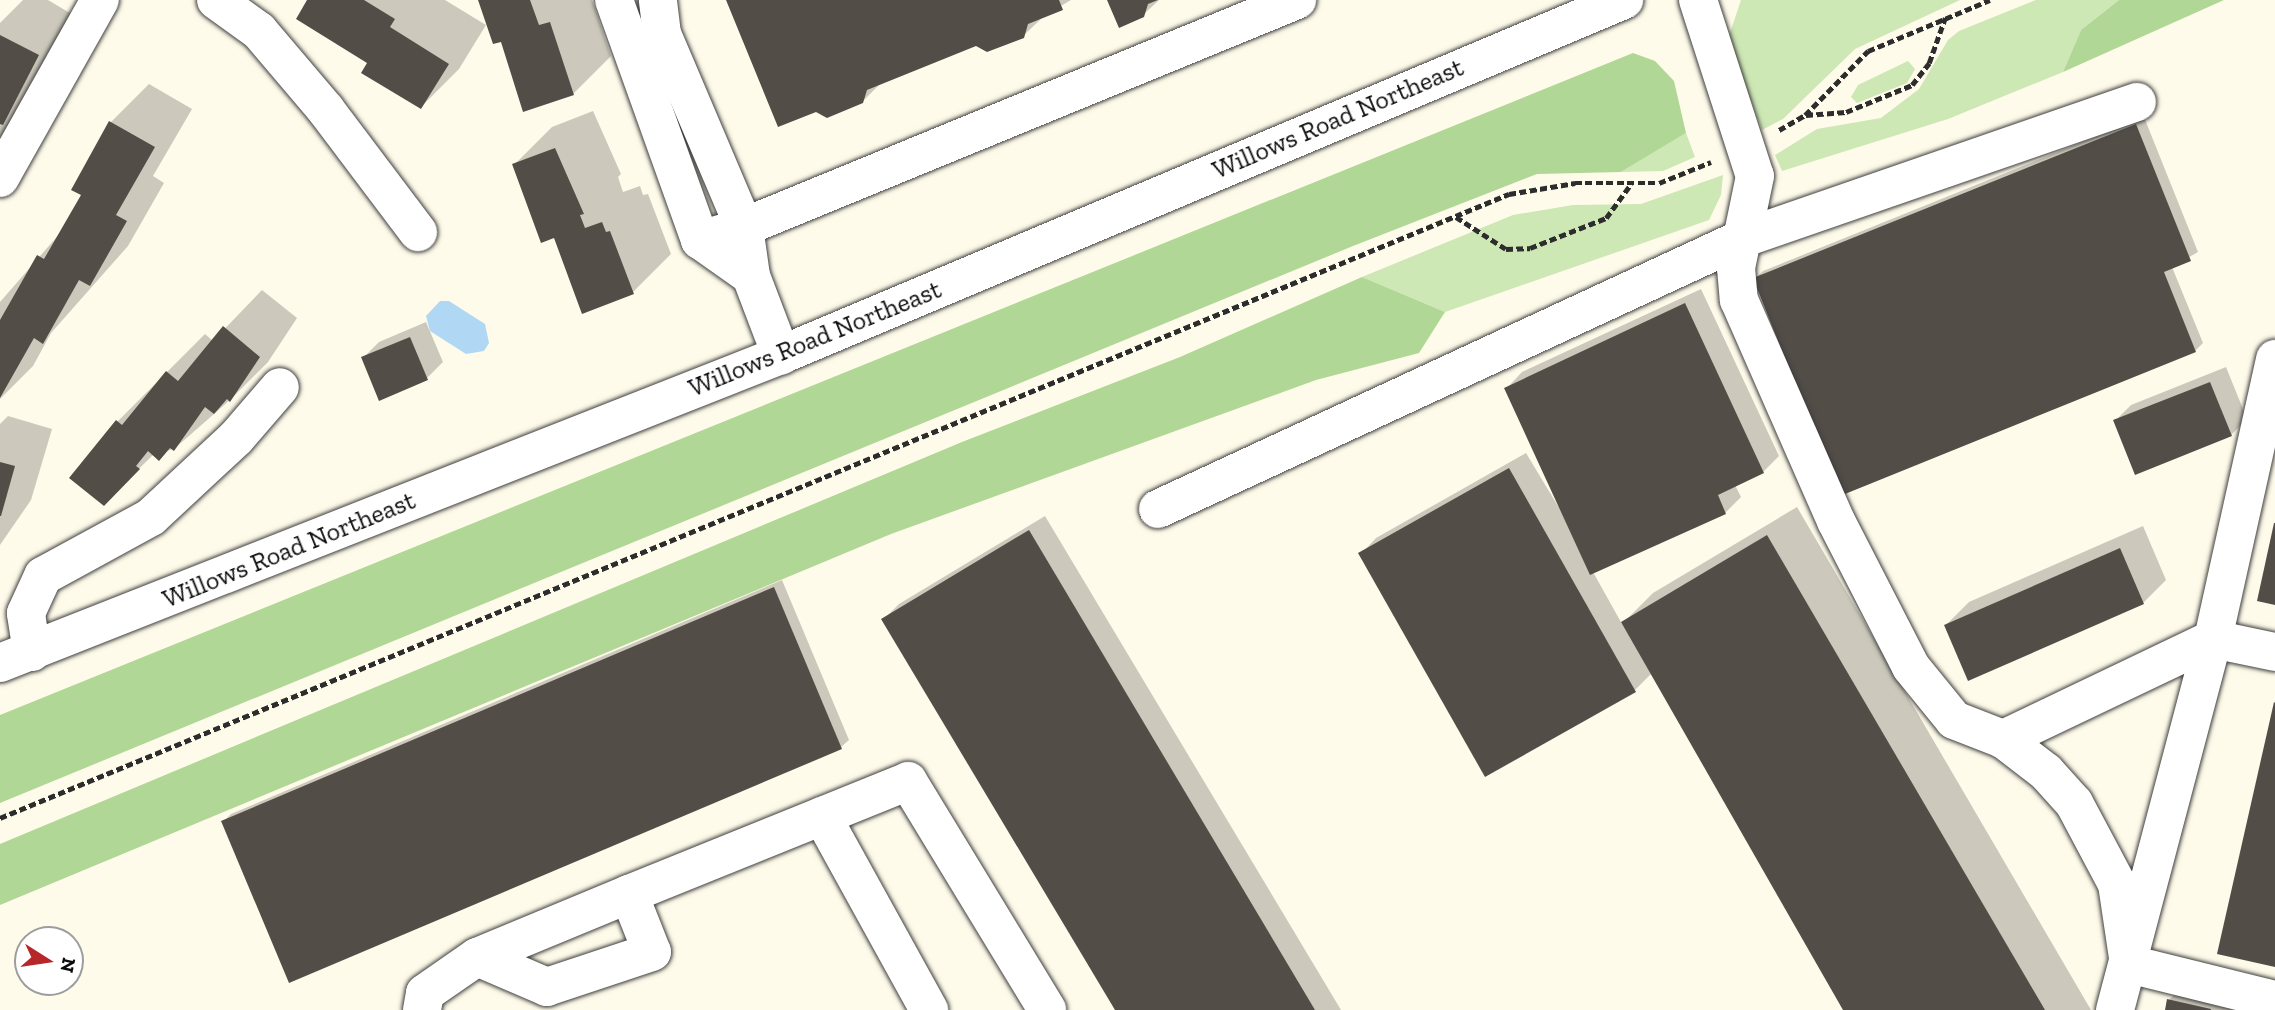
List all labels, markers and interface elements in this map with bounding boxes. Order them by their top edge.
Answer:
street label: Willows Road Northeast [1208,52,1468,186]
street label: Willows Road Northeast [684,274,946,404]
street label: Willows Road Northeast [158,485,420,615]
north arrow [14,926,84,996]
text: N [55,956,81,975]

